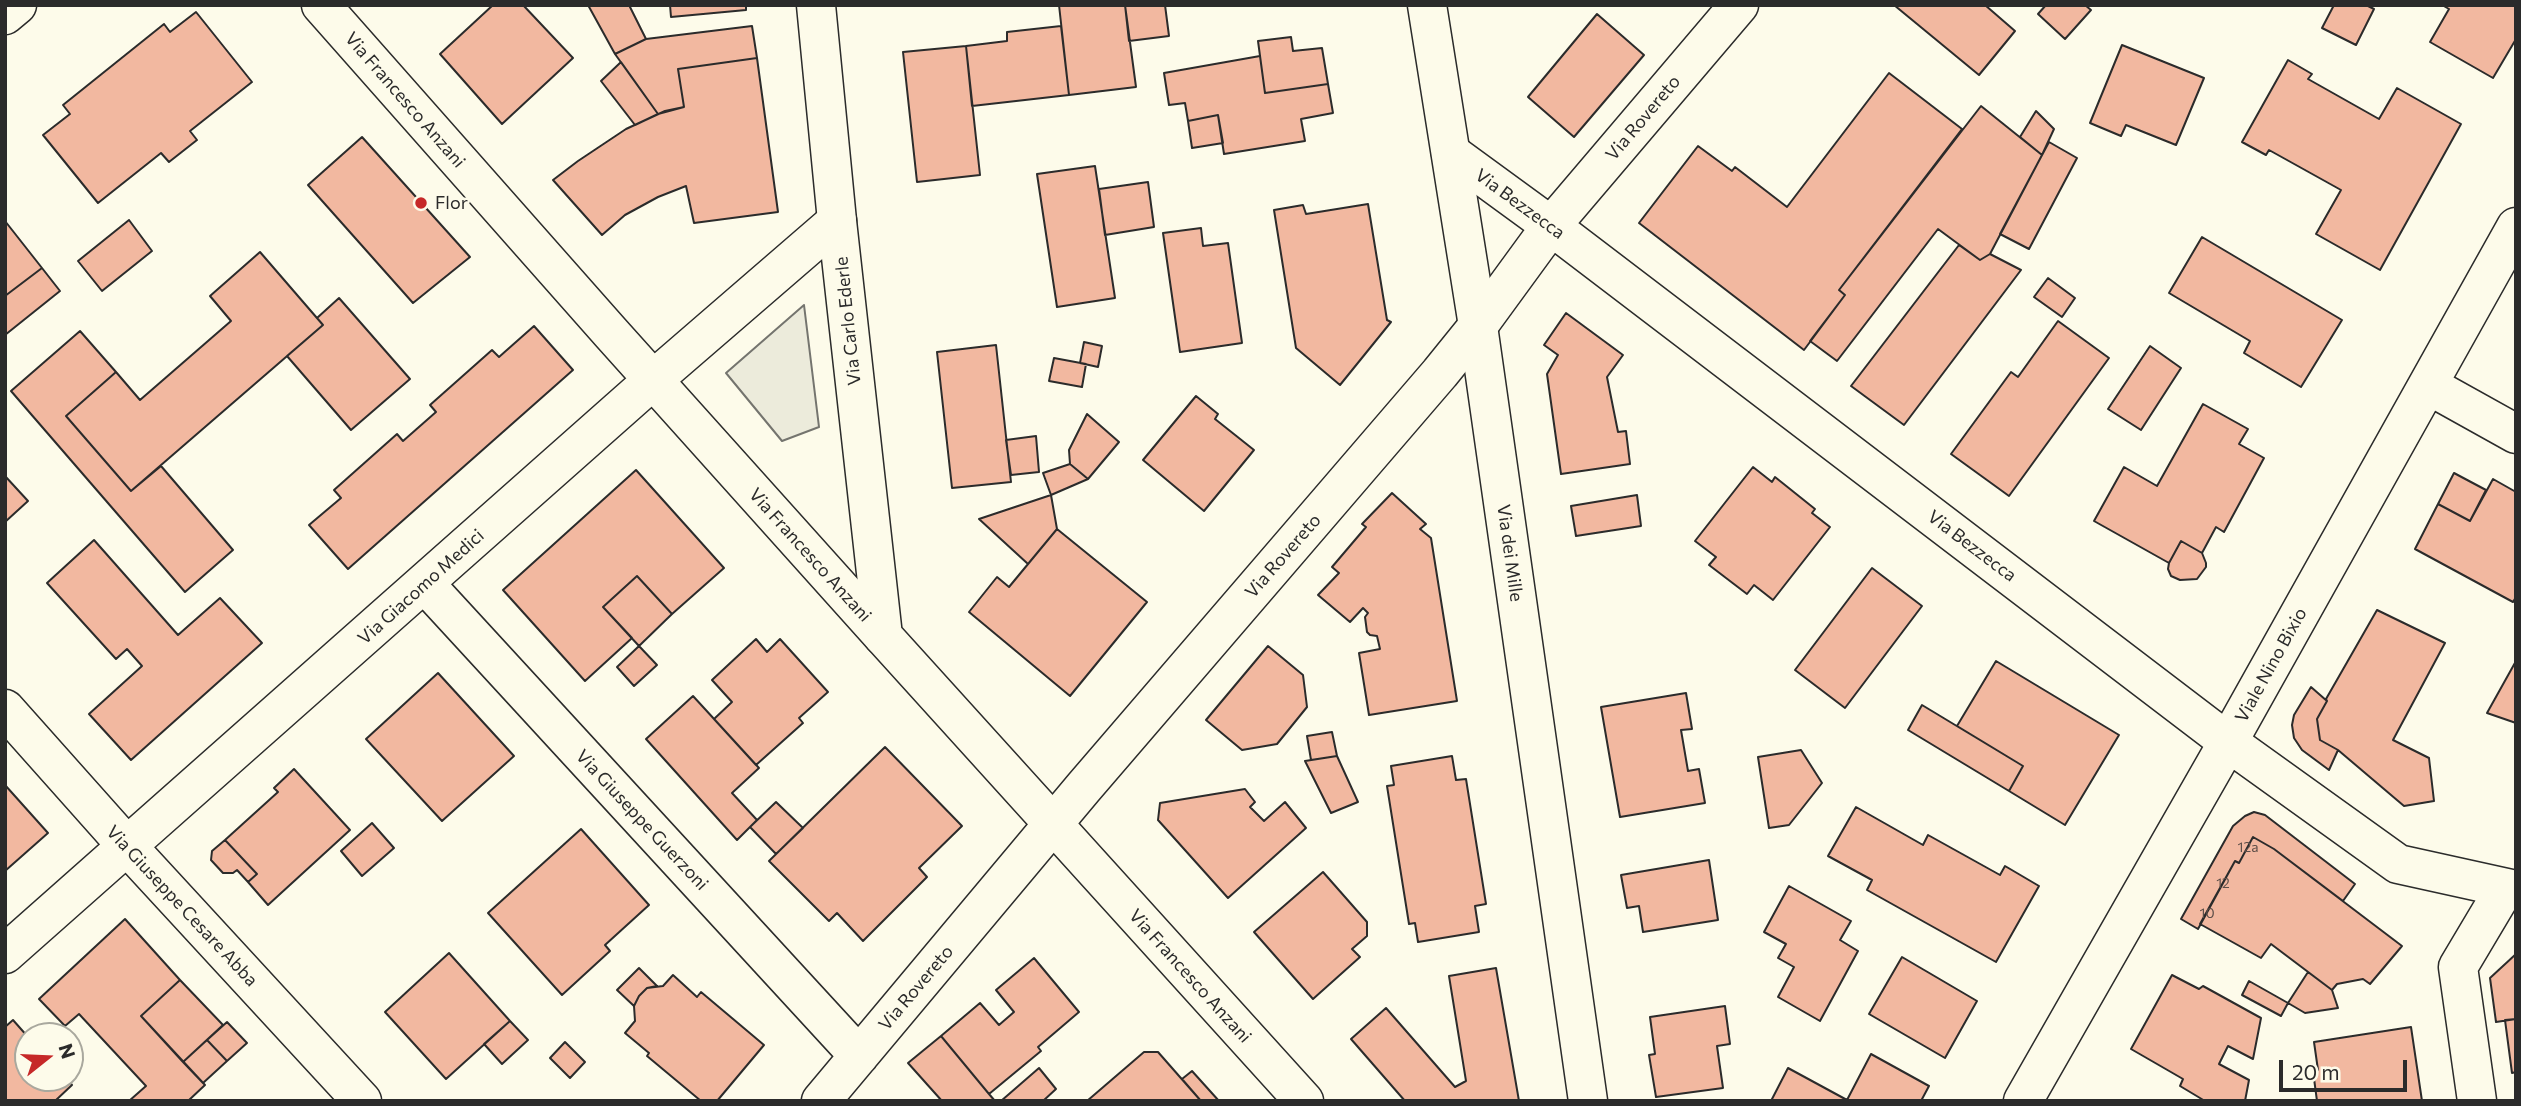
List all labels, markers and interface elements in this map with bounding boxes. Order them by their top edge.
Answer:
street label: Via Francesco Anzani [340,28,470,172]
street label: Via Rovereto [1601,71,1685,165]
street label: Via Bezzecca [1471,164,1569,244]
place label: Flor [435,192,468,214]
marker: Flor [413,195,429,211]
street label: Via Carlo Ederle [830,256,866,386]
street label: Via Francesco Anzani [744,484,876,626]
street label: Via dei Mille [1492,503,1528,603]
street label: Via Bezzecca [1923,506,2021,586]
street label: Via Rovereto [1241,510,1325,602]
street label: Via Giacomo Medici [354,525,488,649]
street label: Viale Nino Bixio [2231,604,2311,726]
street label: Via Giuseppe Guerzoni [571,745,713,895]
street label: Via Giuseppe Cesare Abba [102,821,262,991]
house number: 12a [2237,839,2259,855]
house number: 12 [2216,875,2230,891]
street label: Via Francesco Anzani [1124,905,1256,1047]
house number: 10 [2199,905,2215,921]
street label: Via Rovereto [874,941,958,1035]
north arrow [14,1022,84,1092]
text: N [54,1041,81,1061]
scale bar [2283,1046,2411,1090]
text: 20 m [2292,1059,2340,1084]

